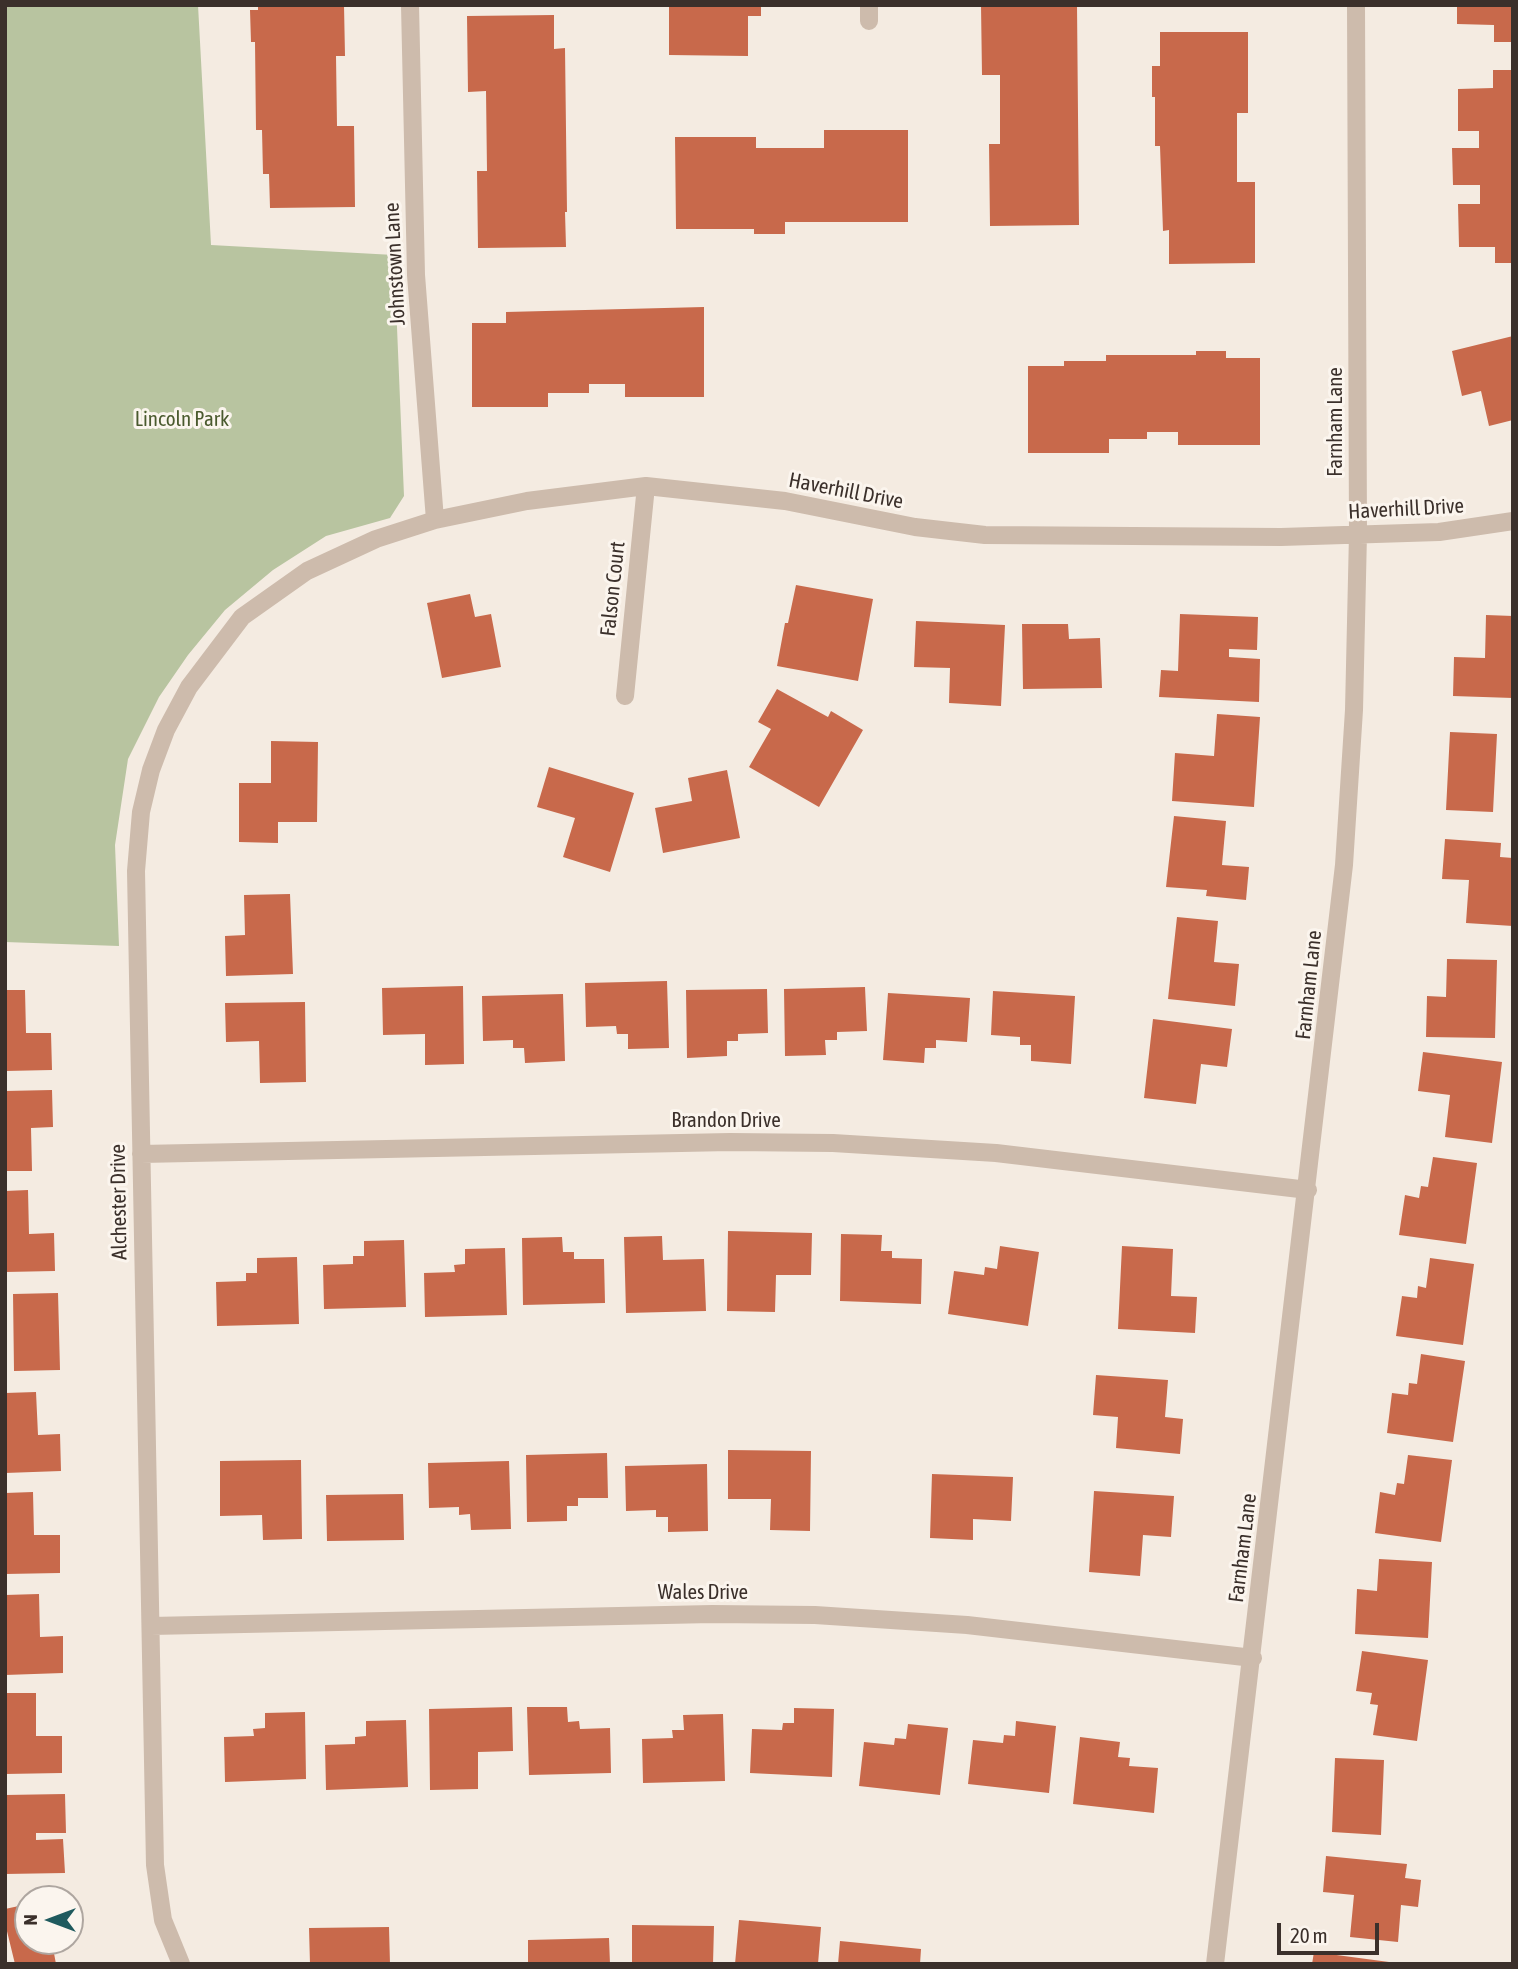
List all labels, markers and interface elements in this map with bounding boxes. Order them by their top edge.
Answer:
street label: Johnstown Lane [379,202,411,326]
street label: Farnham Lane [1322,367,1348,477]
park label: Lincoln Park [135,406,229,432]
street label: Haverhill Drive [787,468,905,514]
street label: Haverhill Drive [1347,493,1465,525]
street label: Falson Court [595,540,631,638]
street label: Farnham Lane [1291,929,1327,1041]
street label: Brandon Drive [671,1107,781,1133]
street label: Alchester Drive [105,1144,133,1260]
street label: Farnham Lane [1224,1492,1262,1604]
street label: Wales Drive [658,1579,748,1605]
north arrow [14,1885,84,1955]
scale bar [1280,1910,1382,1954]
text: N [19,1914,41,1926]
text: 20 m [1290,1923,1328,1947]

